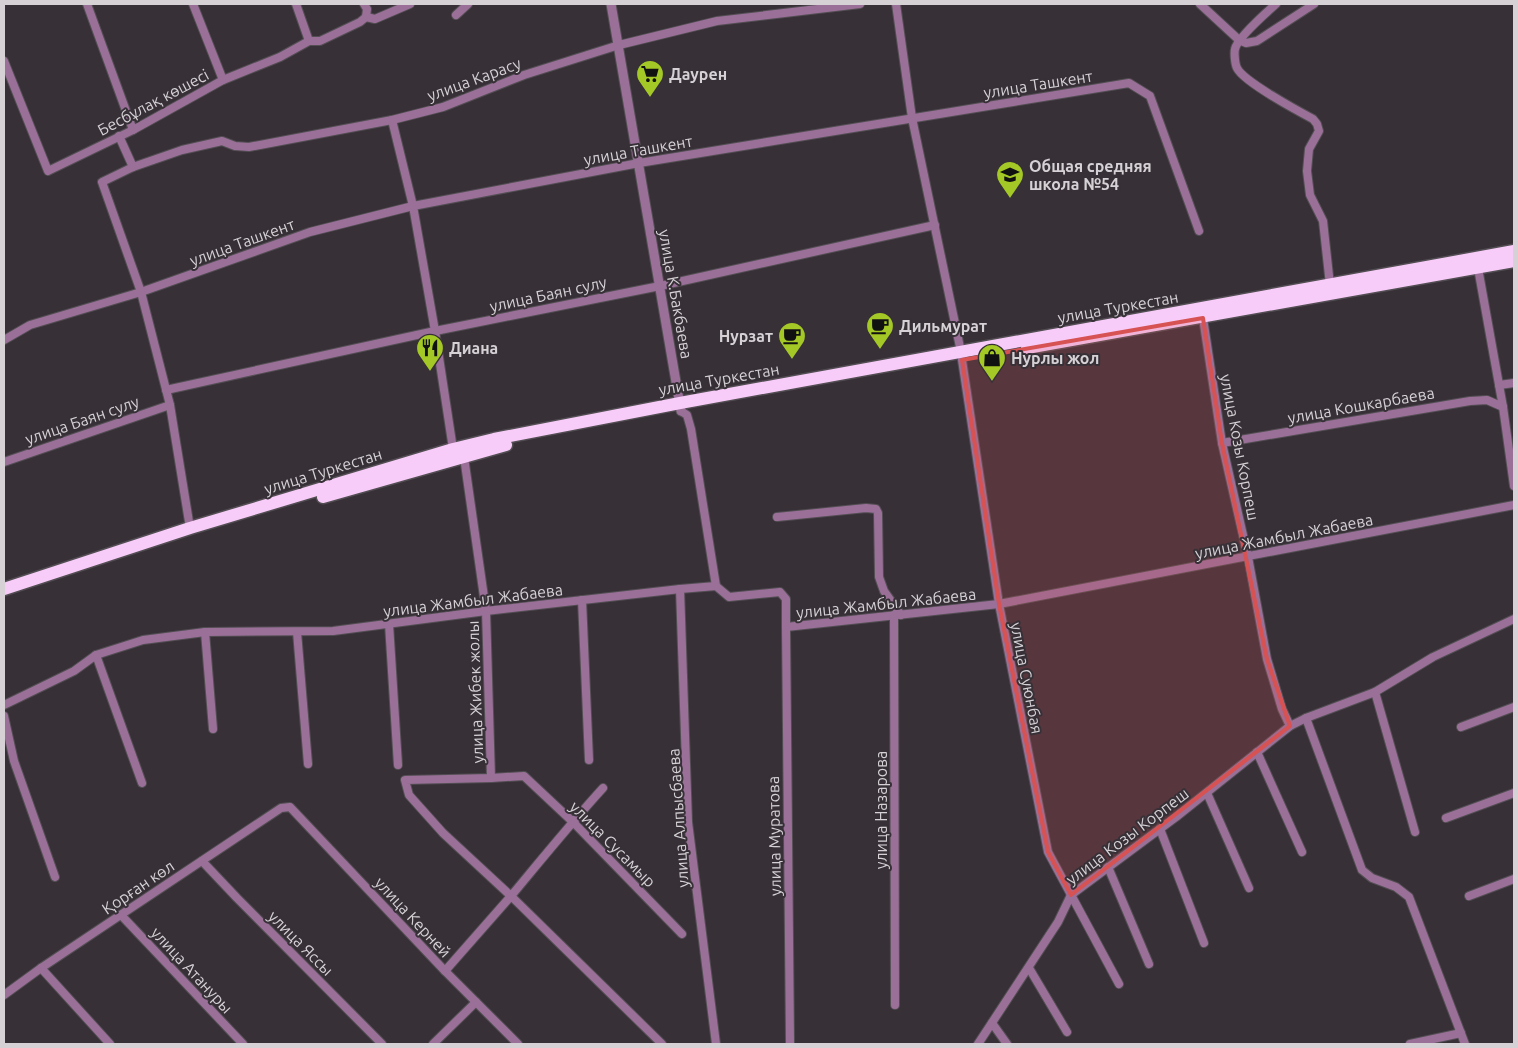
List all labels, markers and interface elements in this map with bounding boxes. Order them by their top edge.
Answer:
street label: улица Карасу [425,54,524,104]
supermarket icon: Даурен [635,59,665,98]
street label: Бесбұлақ көшесі [94,65,212,139]
place label: Даурен [669,65,727,83]
street label: улица Ташкент [982,66,1094,102]
street label: улица Ташкент [582,132,694,168]
place label: Общая средняя школа №54 [1029,157,1152,193]
school or university icon: Общая средняя школа №54 [995,160,1025,199]
street label: улица Ташкент [187,215,297,269]
street label: улица К.Бакбаева [656,228,696,360]
street label: улица Баян сулу [488,273,608,315]
street label: улица Туркестан [1056,288,1180,326]
cafe icon: Дильмурат [865,311,895,350]
place label: Дильмурат [899,317,987,335]
cafe icon: Нурзат [777,321,807,360]
place label: Нурзат [719,327,773,345]
restaurant icon: Диана [415,333,445,372]
place label: Диана [449,339,498,357]
shop icon: Нурлы жол [977,343,1007,382]
place label: Нурлы жол [1011,349,1099,367]
street label: улица Туркестан [657,360,781,398]
street label: улица Козы Корпеш [1217,372,1263,522]
street label: улица Кошкарбаева [1286,383,1436,427]
street label: улица Баян сулу [23,392,142,448]
street label: улица Туркестан [262,444,384,498]
street label: улица Жамбыл Жабаева [1193,510,1375,562]
street label: улица Жамбыл Жабаева [382,580,564,620]
street label: улица Жамбыл Жабаева [795,585,977,621]
street label: улица Жибек жолы [464,620,486,764]
street label: улица Суюнбая [1007,621,1047,735]
street label: улица Алпысбаева [664,748,692,888]
street label: улица Назарова [872,751,890,869]
street label: улица Муратова [764,776,784,896]
street label: улица Козы Корпеш [1062,784,1192,888]
street label: улица Сусамыр [566,797,660,891]
street label: Қорған көл [98,856,178,918]
street label: улица Керней [371,873,455,961]
street label: улица Яссы [265,907,337,979]
street label: улица Атануры [148,923,236,1017]

